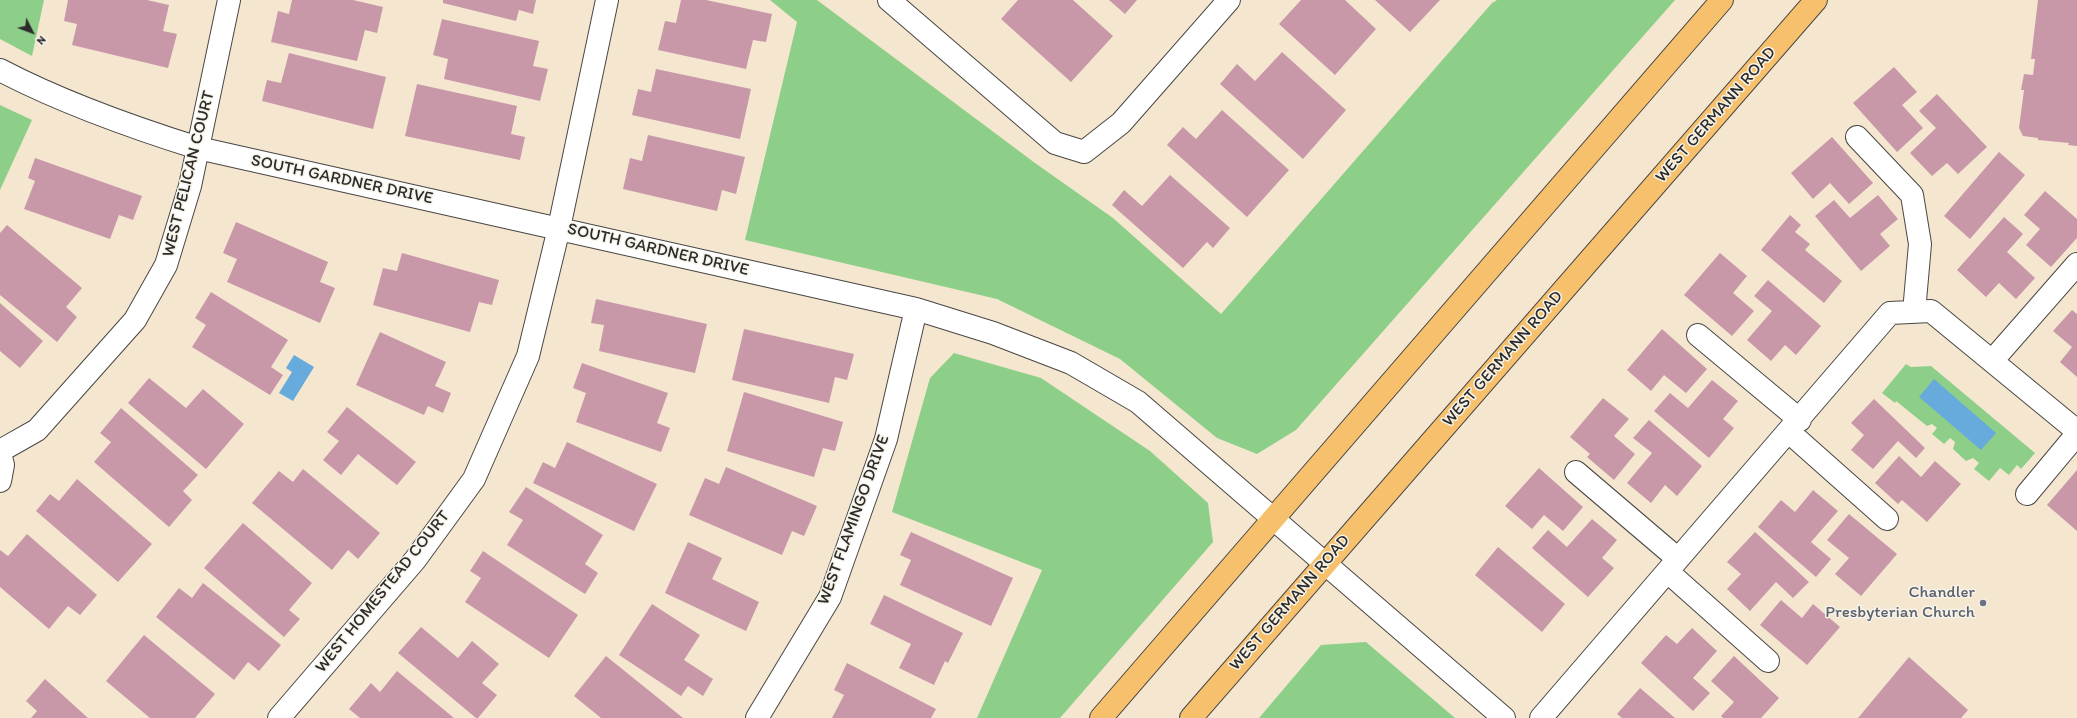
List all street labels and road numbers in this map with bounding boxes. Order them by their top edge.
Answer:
street label: WEST GERMANN ROAD [1651,43,1781,187]
street label: WEST PELICAN COURT [158,89,220,259]
street label: SOUTH GARDNER DRIVE [249,151,435,209]
street label: SOUTH GARDNER DRIVE [565,219,751,281]
street label: WEST GERMANN ROAD [1438,287,1568,431]
street label: WEST FLAMINGO DRIVE [814,432,894,608]
street label: WEST HOMESTEAD COURT [311,507,455,677]
street label: WEST GERMANN ROAD [1225,531,1355,675]

